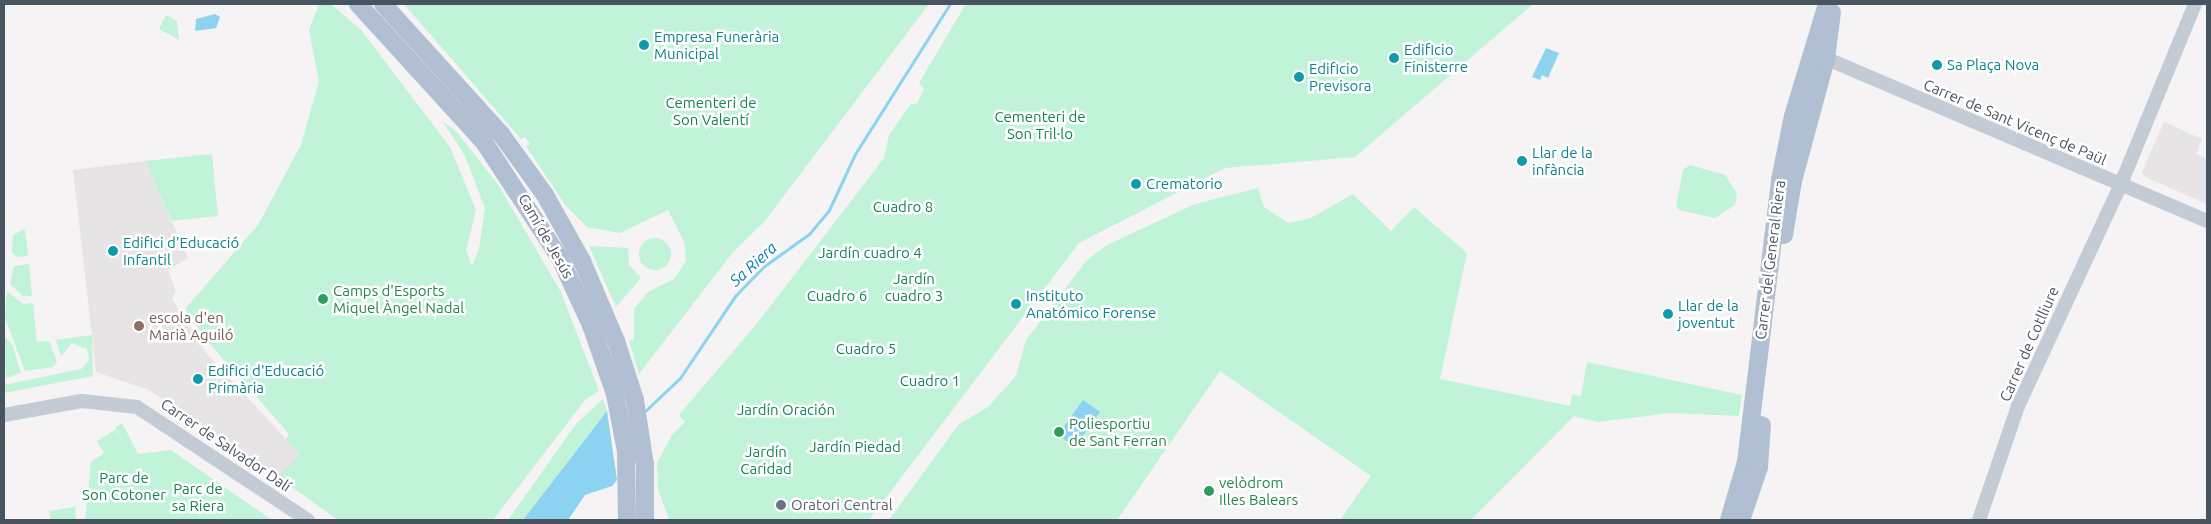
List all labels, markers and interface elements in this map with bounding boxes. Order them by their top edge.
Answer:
place label: Empresa Funerària Municipal [654,27,779,62]
marker: Empresa Funerària Municipal [638,39,650,51]
place label: Edificio Finisterre [1404,40,1468,75]
marker: Edificio Finisterre [1388,52,1400,64]
place label: Sa Plaça Nova [1947,56,2039,74]
place label: Edificio Previsora [1309,59,1372,94]
marker: Sa Plaça Nova [1931,59,1943,71]
marker: Edificio Previsora [1293,71,1305,83]
street label: Carrer de Sant Vicenç de Paül [1921,75,2109,169]
park label: Cementeri de Son Valentí [665,93,757,128]
park label: Cementeri de Son Tril·lo [994,107,1086,142]
place label: Llar de la infància [1532,143,1593,178]
marker: Llar de la infància [1516,155,1528,167]
place label: Crematorio [1146,175,1223,193]
marker: Crematorio [1130,178,1142,190]
street label: Carrer del General Riera [1751,179,1789,341]
street label: Camí de Jesús [515,191,577,281]
park label: Cuadro 8 [873,198,933,216]
place label: Edifici d'Educació Infantil [123,233,239,268]
water label: Sa Riera [725,238,781,290]
park label: Jardín cuadro 4 [818,244,922,262]
marker: Edifici d'Educació Infantil [107,245,119,257]
park label: Jardín cuadro 3 [885,269,943,304]
place label: Camps d'Esports Miquel Àngel Nadal [333,281,464,316]
street label: Carrer de Cotlliure [1996,284,2062,404]
place label: Instituto Anatómico Forense [1026,286,1156,321]
park label: Cuadro 6 [807,287,867,305]
marker: Camps d'Esports Miquel Àngel Nadal [317,293,329,305]
place label: Llar de la joventut [1678,296,1739,331]
marker: Instituto Anatómico Forense [1010,298,1022,310]
place label: escola d'en Marià Aguiló [149,308,233,343]
marker: Llar de la joventut [1662,308,1674,320]
marker: escola d'en Marià Aguiló [133,320,145,332]
park label: Cuadro 5 [836,340,896,358]
place label: Edifici d'Educació Primària [208,361,324,396]
park label: Cuadro 1 [900,372,960,390]
marker: Edifici d'Educació Primària [192,373,204,385]
street label: Carrer de Salvador Dalí [157,395,295,495]
park label: Jardín Oración [737,401,835,419]
place label: Poliesportiu de Sant Ferran [1069,414,1167,449]
marker: Poliesportiu de Sant Ferran [1053,426,1065,438]
park label: Jardín Piedad [809,438,901,456]
park label: Jardín Caridad [740,442,792,477]
park label: Parc de Son Cotoner [82,468,166,503]
place label: velòdrom Illes Balears [1219,473,1298,508]
park label: Parc de sa Riera [172,479,224,514]
marker: velòdrom Illes Balears [1203,485,1215,497]
place label: Oratori Central [791,496,893,514]
marker: Oratori Central [775,499,787,511]

